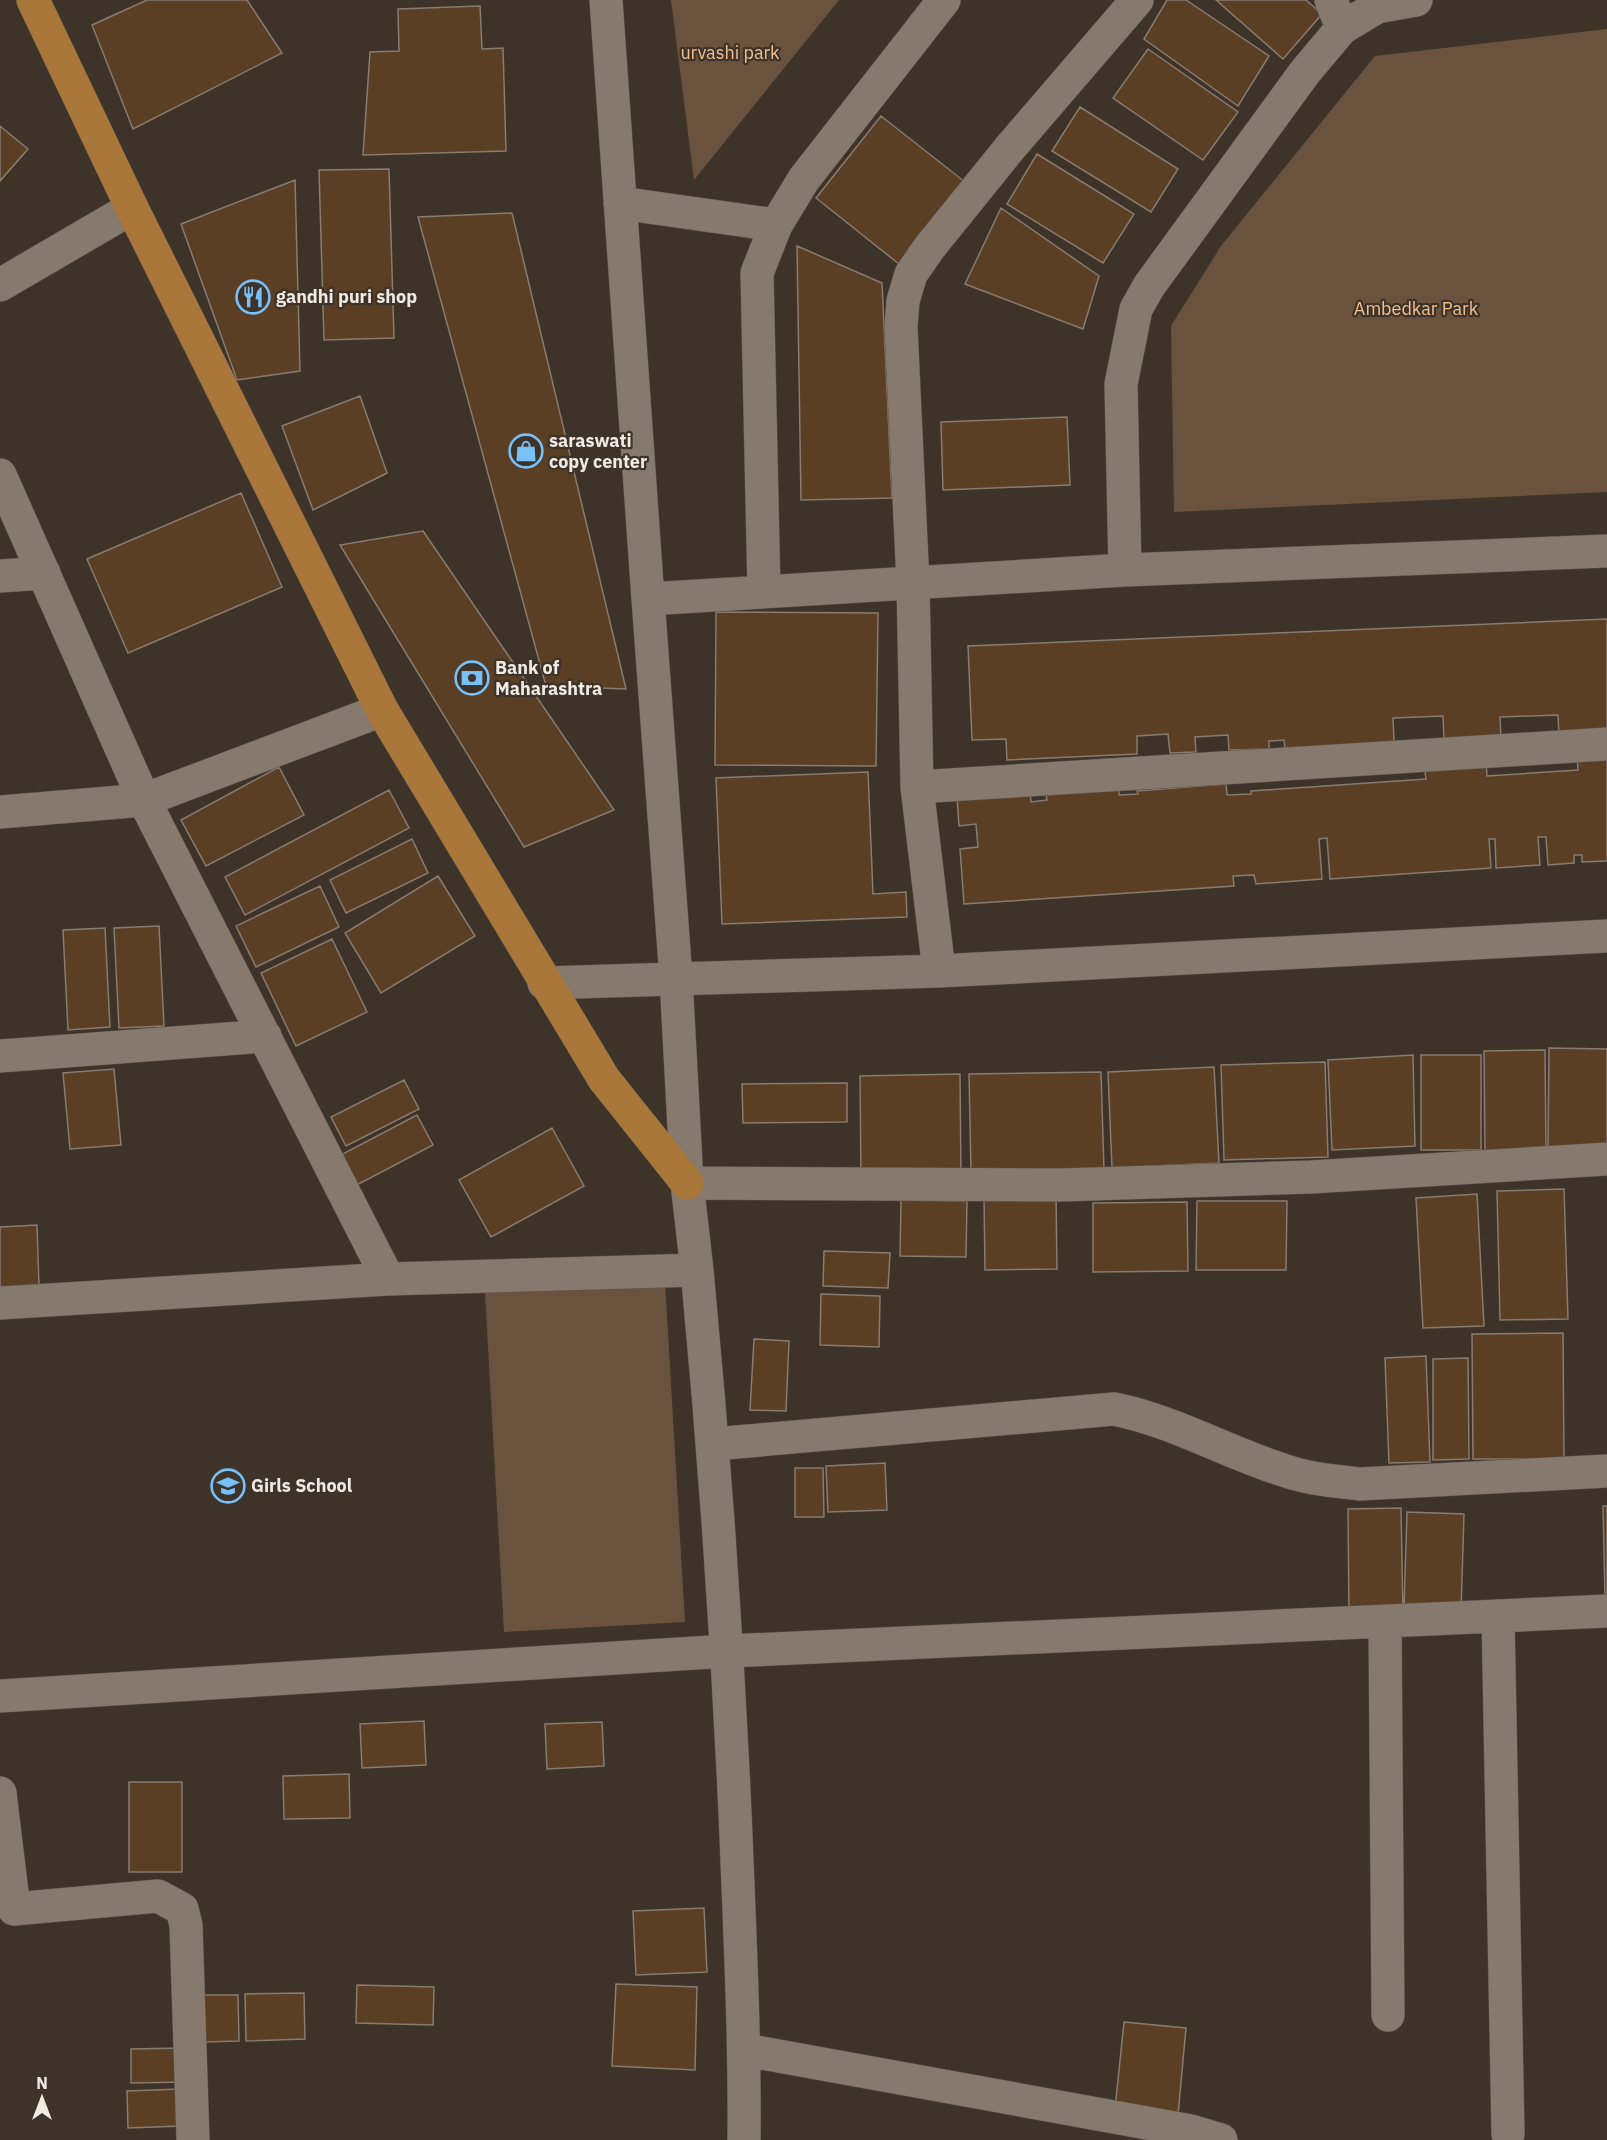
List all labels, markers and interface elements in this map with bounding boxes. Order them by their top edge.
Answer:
park label: urvashi park [680,41,780,64]
restaurant icon: gandhi puri shop [235,279,271,315]
place label: gandhi puri shop [276,285,417,308]
park label: Ambedkar Park [1354,297,1479,320]
place label: saraswati copy center [549,429,647,473]
shop icon: saraswati copy center [508,433,544,469]
place label: Bank of Maharashtra [495,656,602,700]
bank icon: Bank of Maharashtra [454,660,490,696]
school or university icon: Girls School [210,1468,246,1504]
place label: Girls School [251,1474,353,1497]
north arrow [12,2068,72,2128]
text: N [36,2073,48,2093]

